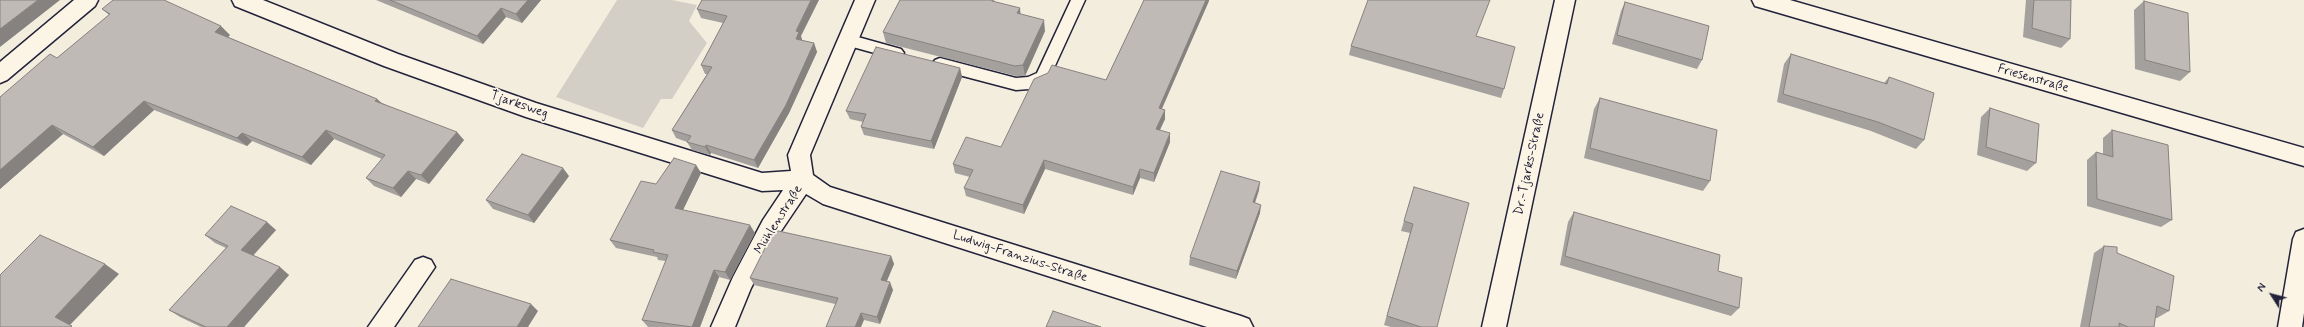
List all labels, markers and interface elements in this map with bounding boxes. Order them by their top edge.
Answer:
street label: Friesenstraße [1995,61,2071,97]
street label: Tjarksweg [488,88,550,122]
street label: Dr.-Tjarks-Straße [1511,111,1549,217]
street label: Mühlenstraße [752,183,806,257]
street label: Ludwig-Franzius-Straße [951,228,1089,286]
north arrow [2252,275,2292,315]
text: N [2254,281,2270,295]

